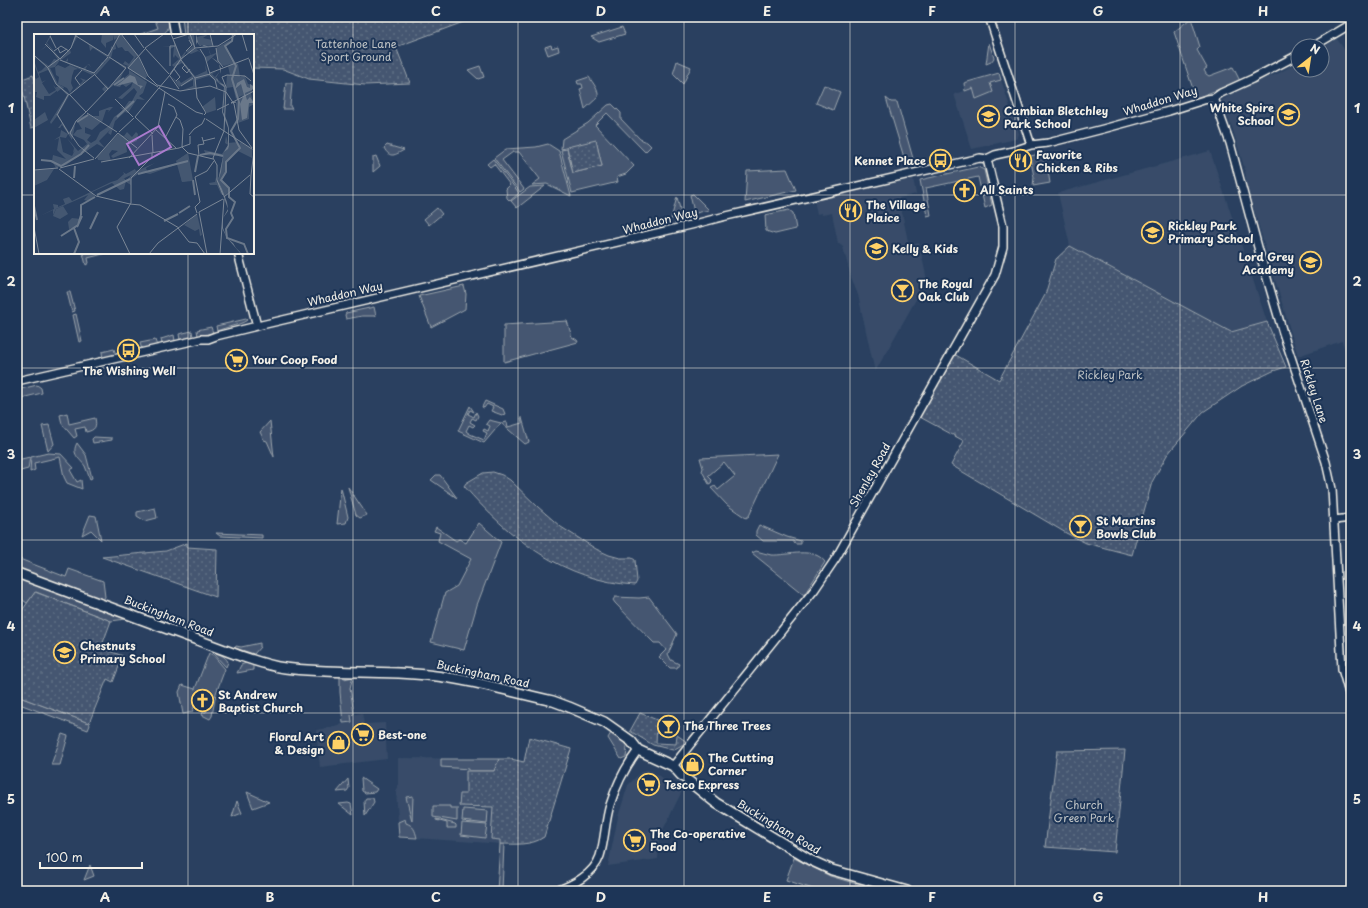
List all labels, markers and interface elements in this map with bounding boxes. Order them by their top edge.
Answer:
text: A [100,1,110,20]
text: B [266,1,275,20]
text: C [431,1,441,20]
text: D [596,1,606,20]
text: E [763,1,771,20]
text: F [928,1,936,20]
text: G [1093,1,1103,20]
text: H [1258,1,1268,20]
inset map [34,34,254,254]
park label: Tattenhoe Lane Sport Ground [315,35,397,65]
north arrow [1290,38,1330,78]
text: N [1307,39,1324,59]
street label: Whaddon Way [1121,81,1199,120]
text: 1 [8,98,14,117]
text: 1 [1354,98,1360,117]
place label: White Spire School [1210,99,1274,129]
school or university icon: White Spire School [1276,101,1302,127]
place label: Cambian Bletchley Park School [1004,102,1108,132]
school or university icon: Cambian Bletchley Park School [975,104,1001,130]
place label: Favorite Chicken & Ribs [1036,146,1118,176]
bus stop icon: Kennet Place [928,148,954,174]
restaurant icon: Favorite Chicken & Ribs [1008,148,1034,174]
place label: Kennet Place [854,152,926,169]
church icon: All Saints [951,177,977,203]
place label: All Saints [979,181,1034,198]
place label: The Village Plaice [866,196,926,226]
restaurant icon: The Village Plaice [837,198,863,224]
street label: Whaddon Way [621,203,699,238]
place label: Rickley Park Primary School [1168,217,1253,247]
school or university icon: Rickley Park Primary School [1139,219,1165,245]
school or university icon: Kelly & Kids [864,236,890,262]
place label: Kelly & Kids [892,240,958,257]
place label: Lord Grey Academy [1239,248,1294,278]
school or university icon: Lord Grey Academy [1297,250,1323,276]
text: 2 [6,271,16,290]
text: 2 [1352,271,1362,290]
place label: The Royal Oak Club [918,275,972,305]
street label: Whaddon Way [306,277,384,310]
bar icon: The Royal Oak Club [890,277,916,303]
bus stop icon: The Wishing Well [116,338,142,364]
supermarket icon: Your Coop Food [224,347,250,373]
place label: Your Coop Food [252,351,338,368]
street label: Rickley Lane [1296,357,1333,425]
place label: The Wishing Well [83,362,176,379]
park label: Rickley Park [1077,366,1143,383]
street label: Shenley Road [845,439,894,510]
text: 3 [7,444,16,463]
text: 3 [1353,444,1362,463]
place label: St Martins Bowls Club [1096,512,1157,542]
bar icon: St Martins Bowls Club [1068,514,1094,540]
street label: Buckingham Road [122,591,216,640]
text: 4 [7,616,16,635]
text: 4 [1353,616,1362,635]
place label: Chestnuts Primary School [80,637,165,667]
school or university icon: Chestnuts Primary School [52,639,78,665]
street label: Buckingham Road [435,655,531,692]
place label: St Andrew Baptist Church [218,686,303,716]
church icon: St Andrew Baptist Church [189,688,215,714]
bar icon: The Three Trees [655,713,681,739]
place label: The Three Trees [684,717,771,734]
supermarket icon: Best-one [349,722,375,748]
place label: Best-one [378,726,428,743]
place label: Floral Art & Design [269,728,325,758]
shop icon: Floral Art & Design [326,730,352,756]
place label: The Cutting Corner [708,749,774,779]
shop icon: The Cutting Corner [680,751,706,777]
supermarket icon: Tesco Express [636,772,662,798]
place label: Tesco Express [664,776,740,793]
text: 5 [7,789,15,808]
text: 5 [1353,789,1361,808]
street label: Buckingham Road [734,795,824,858]
park label: Church Green Park [1054,796,1115,826]
place label: The Co-operative Food [650,825,746,855]
supermarket icon: The Co-operative Food [621,827,647,853]
scale bar [40,844,142,870]
text: 100 m [46,848,83,866]
text: A [100,887,110,906]
text: B [266,887,275,906]
text: C [431,887,441,906]
text: D [596,887,606,906]
text: E [763,887,771,906]
text: F [928,887,936,906]
text: G [1093,887,1103,906]
text: H [1258,887,1268,906]

